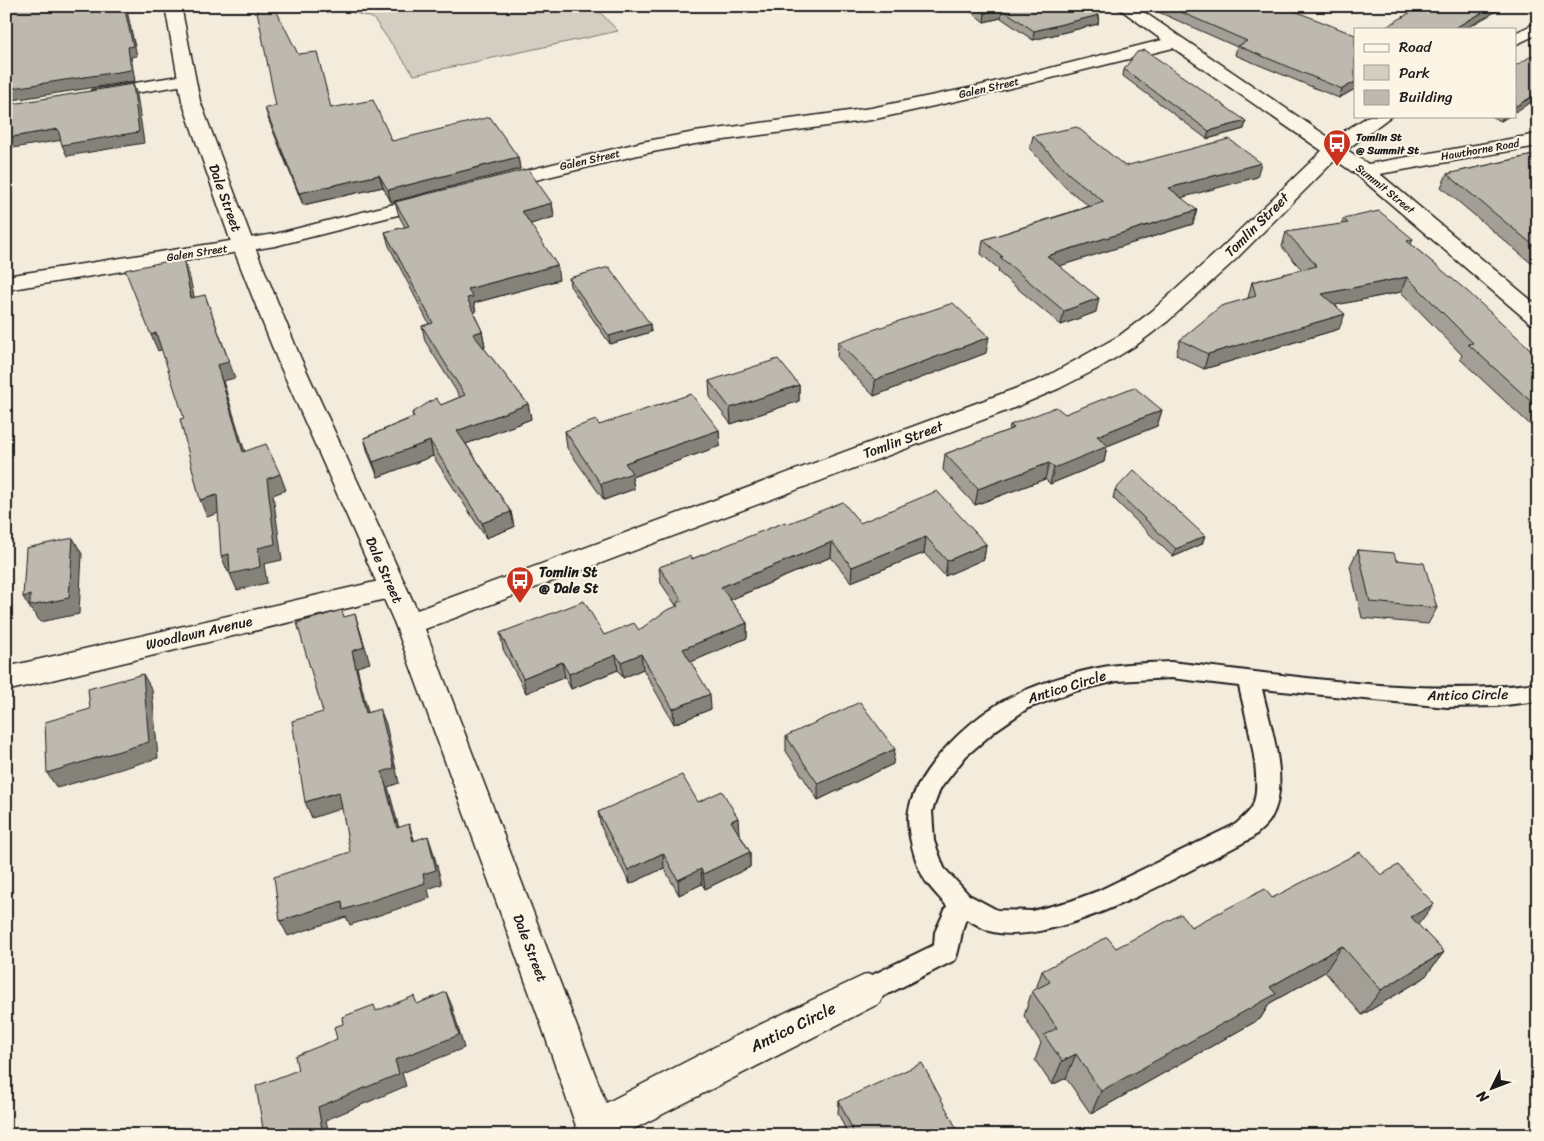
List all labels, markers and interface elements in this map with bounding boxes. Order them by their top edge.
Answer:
legend [1354,28,1516,118]
text: Road [1399,34,1432,60]
text: Park [1399,60,1430,86]
street label: Galen Street [957,72,1021,104]
text: Building [1399,84,1453,110]
bus stop icon: Tomlin St @ Summit St [1322,128,1352,167]
place label: Tomlin St @ Summit St [1356,128,1419,160]
street label: Hawthorne Road [1439,134,1522,166]
street label: Galen Street [558,144,622,176]
street label: Summit Street [1351,159,1419,219]
street label: Dale Street [201,160,249,236]
street label: Tomlin Street [1219,186,1296,263]
street label: Galen Street [165,239,229,267]
street label: Tomlin Street [859,413,948,466]
street label: Dale Street [358,533,410,607]
place label: Tomlin St @ Dale St [539,560,599,601]
bus stop icon: Tomlin St @ Dale St [505,565,535,604]
street label: Woodlawn Avenue [143,609,255,657]
street label: Antico Circle [1024,663,1109,711]
street label: Antico Circle [1426,682,1509,708]
street label: Dale Street [506,910,554,986]
street label: Antico Circle [744,994,841,1061]
north arrow [1466,1064,1516,1114]
text: N [1470,1084,1496,1109]

